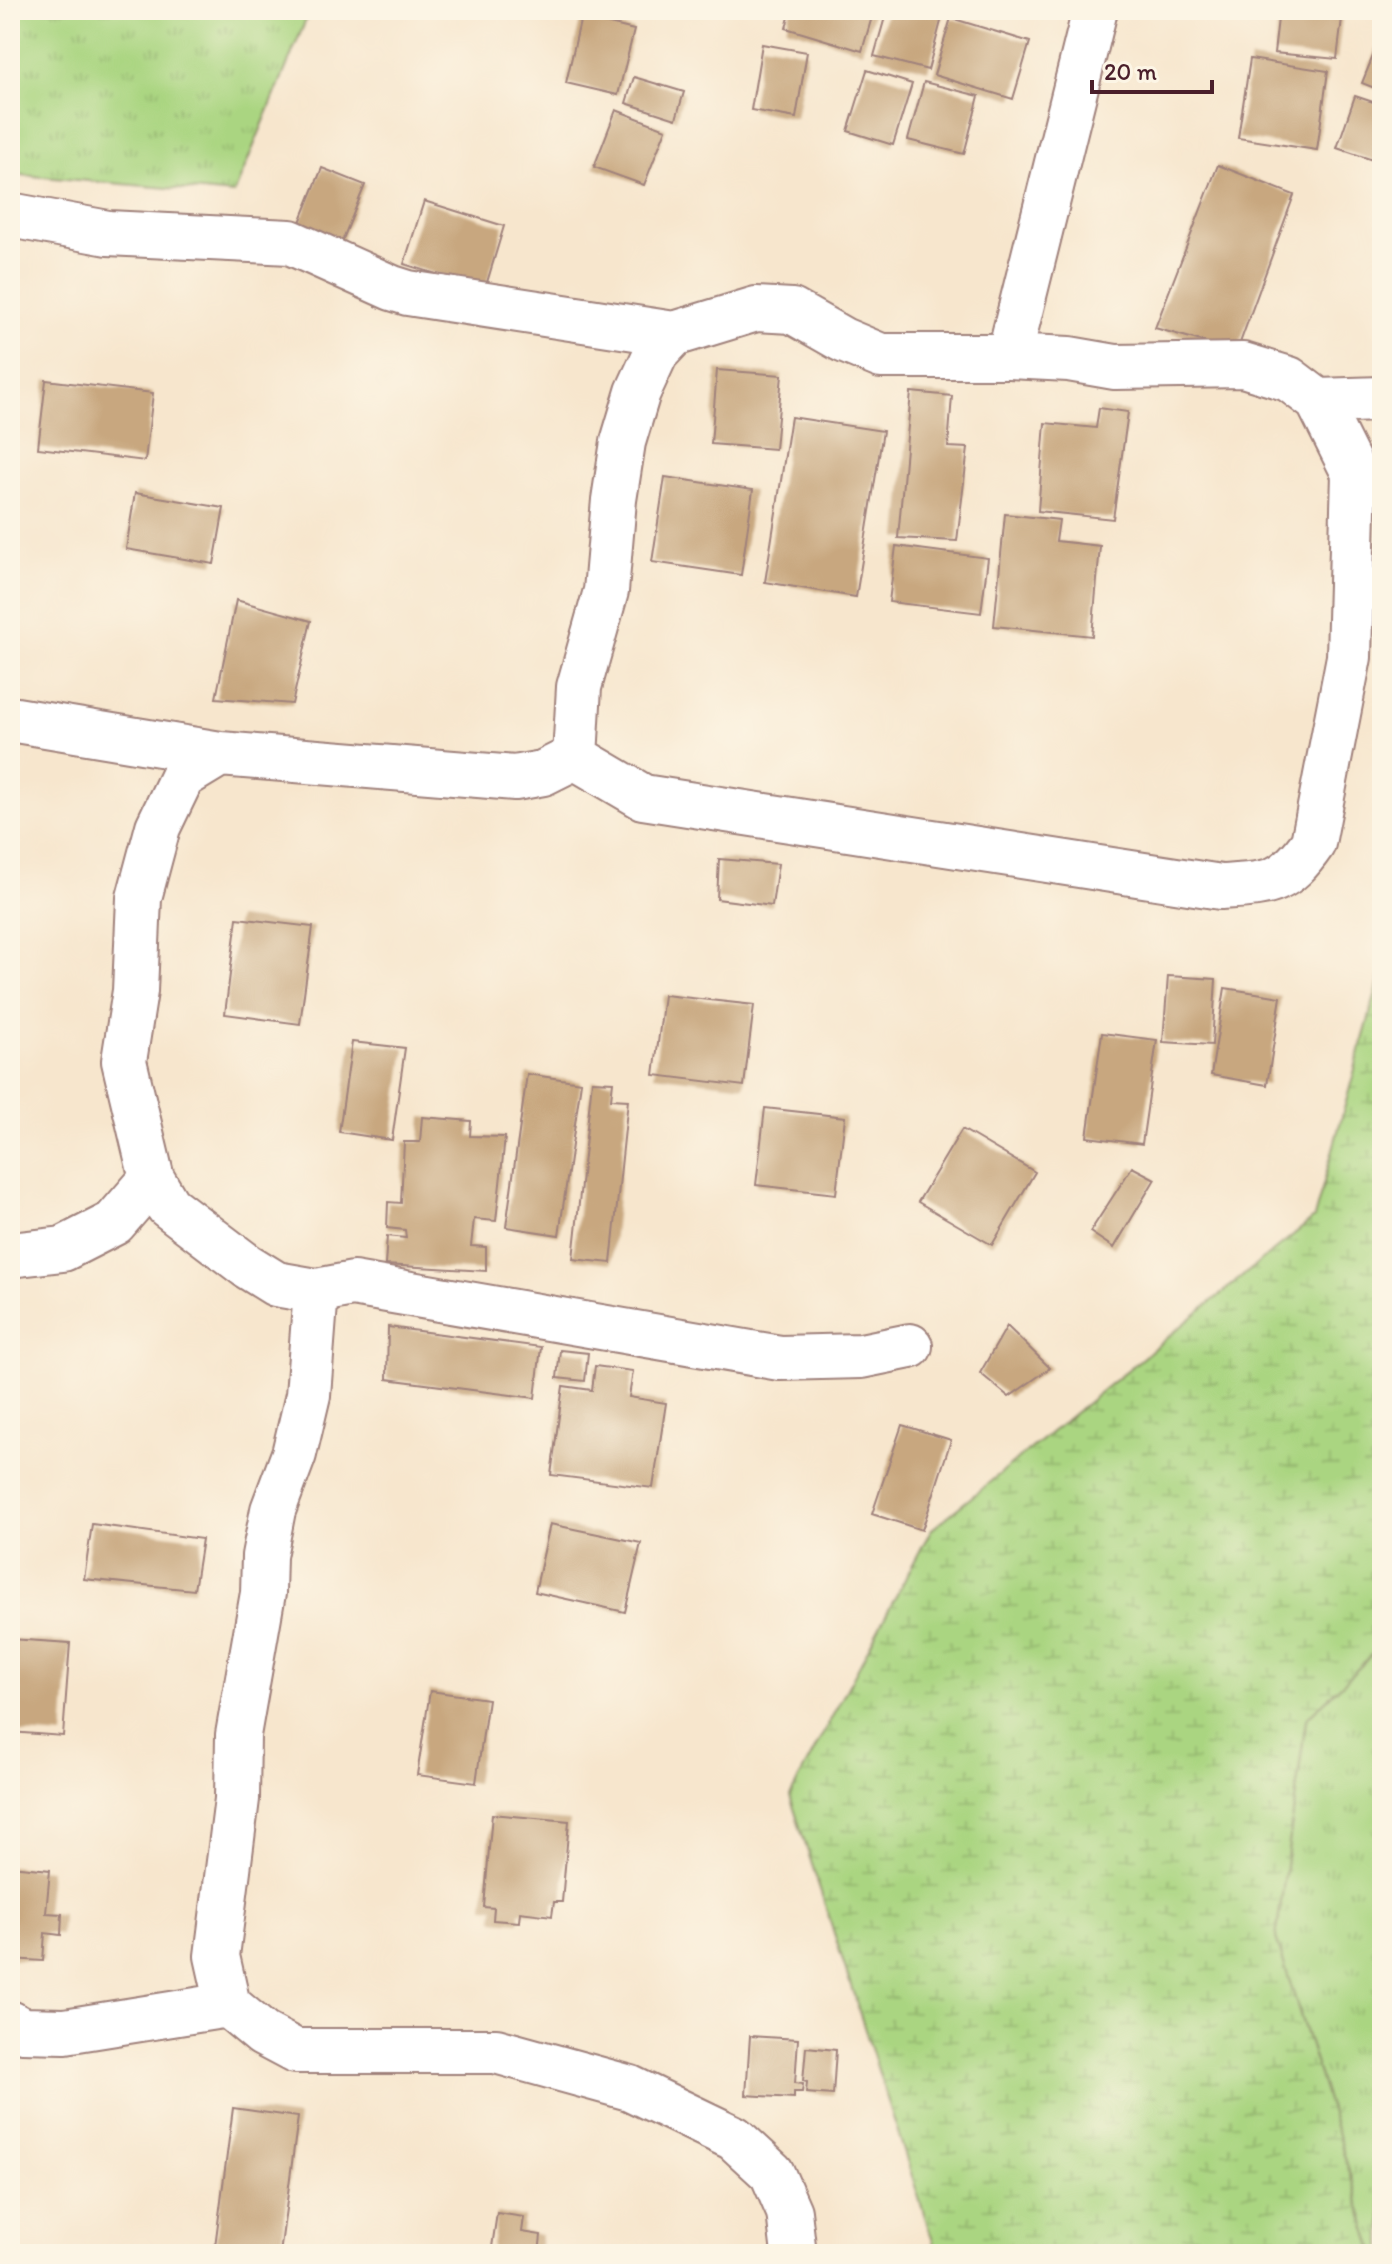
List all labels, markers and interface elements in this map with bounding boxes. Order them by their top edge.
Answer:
scale bar [1092,44,1212,94]
text: 20 m [1104,57,1157,86]

